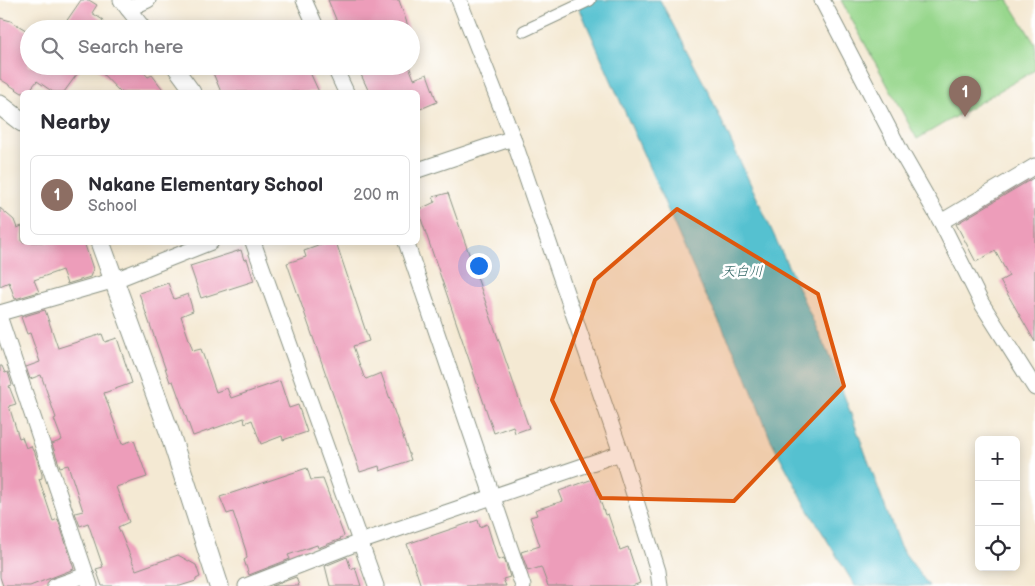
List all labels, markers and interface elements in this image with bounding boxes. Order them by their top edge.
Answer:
search box [20,20,420,75]
icon: search [38,34,66,62]
text: Search here [78,36,183,59]
pin: 1 [949,76,981,117]
text: Nearby [40,110,110,135]
text: Nakane Elementary School [88,174,323,197]
text: 1 [54,186,60,205]
text: 200 m [353,186,399,205]
text: School [88,197,137,216]
your location [466,253,492,279]
water label: 天白川 [721,263,763,280]
map controls [975,436,1020,571]
button: + [975,436,1020,481]
button: − [975,481,1020,526]
button: locate [975,526,1020,571]

